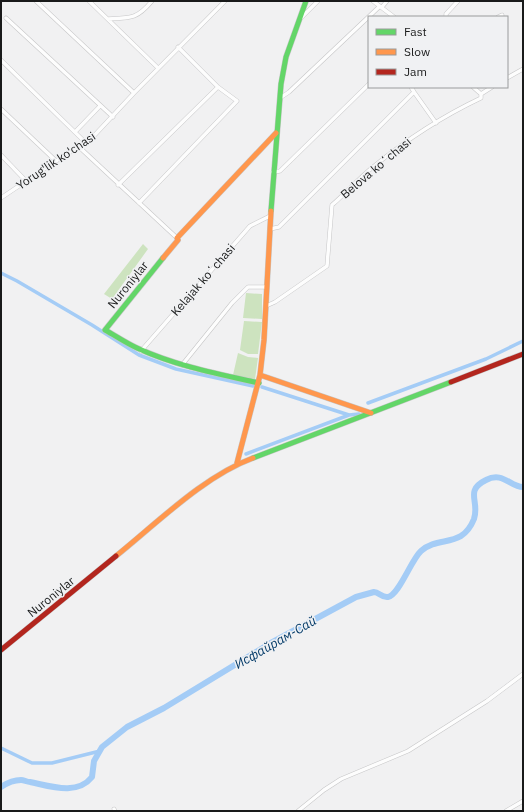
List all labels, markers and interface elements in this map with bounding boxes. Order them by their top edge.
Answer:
legend [368,16,508,88]
text: Fast [404,24,427,39]
text: Slow [404,44,430,59]
text: Jam [404,64,427,79]
street label: Yorug'lik ko'chasi [13,128,98,193]
street label: Belova koʻchasi [337,134,414,201]
street label: Kelajak koʻchasi [167,241,238,319]
street label: Nuroniylar [104,258,152,311]
street label: Nuroniylar [24,573,78,620]
water label: Исфайрам-Сай [231,612,319,673]

